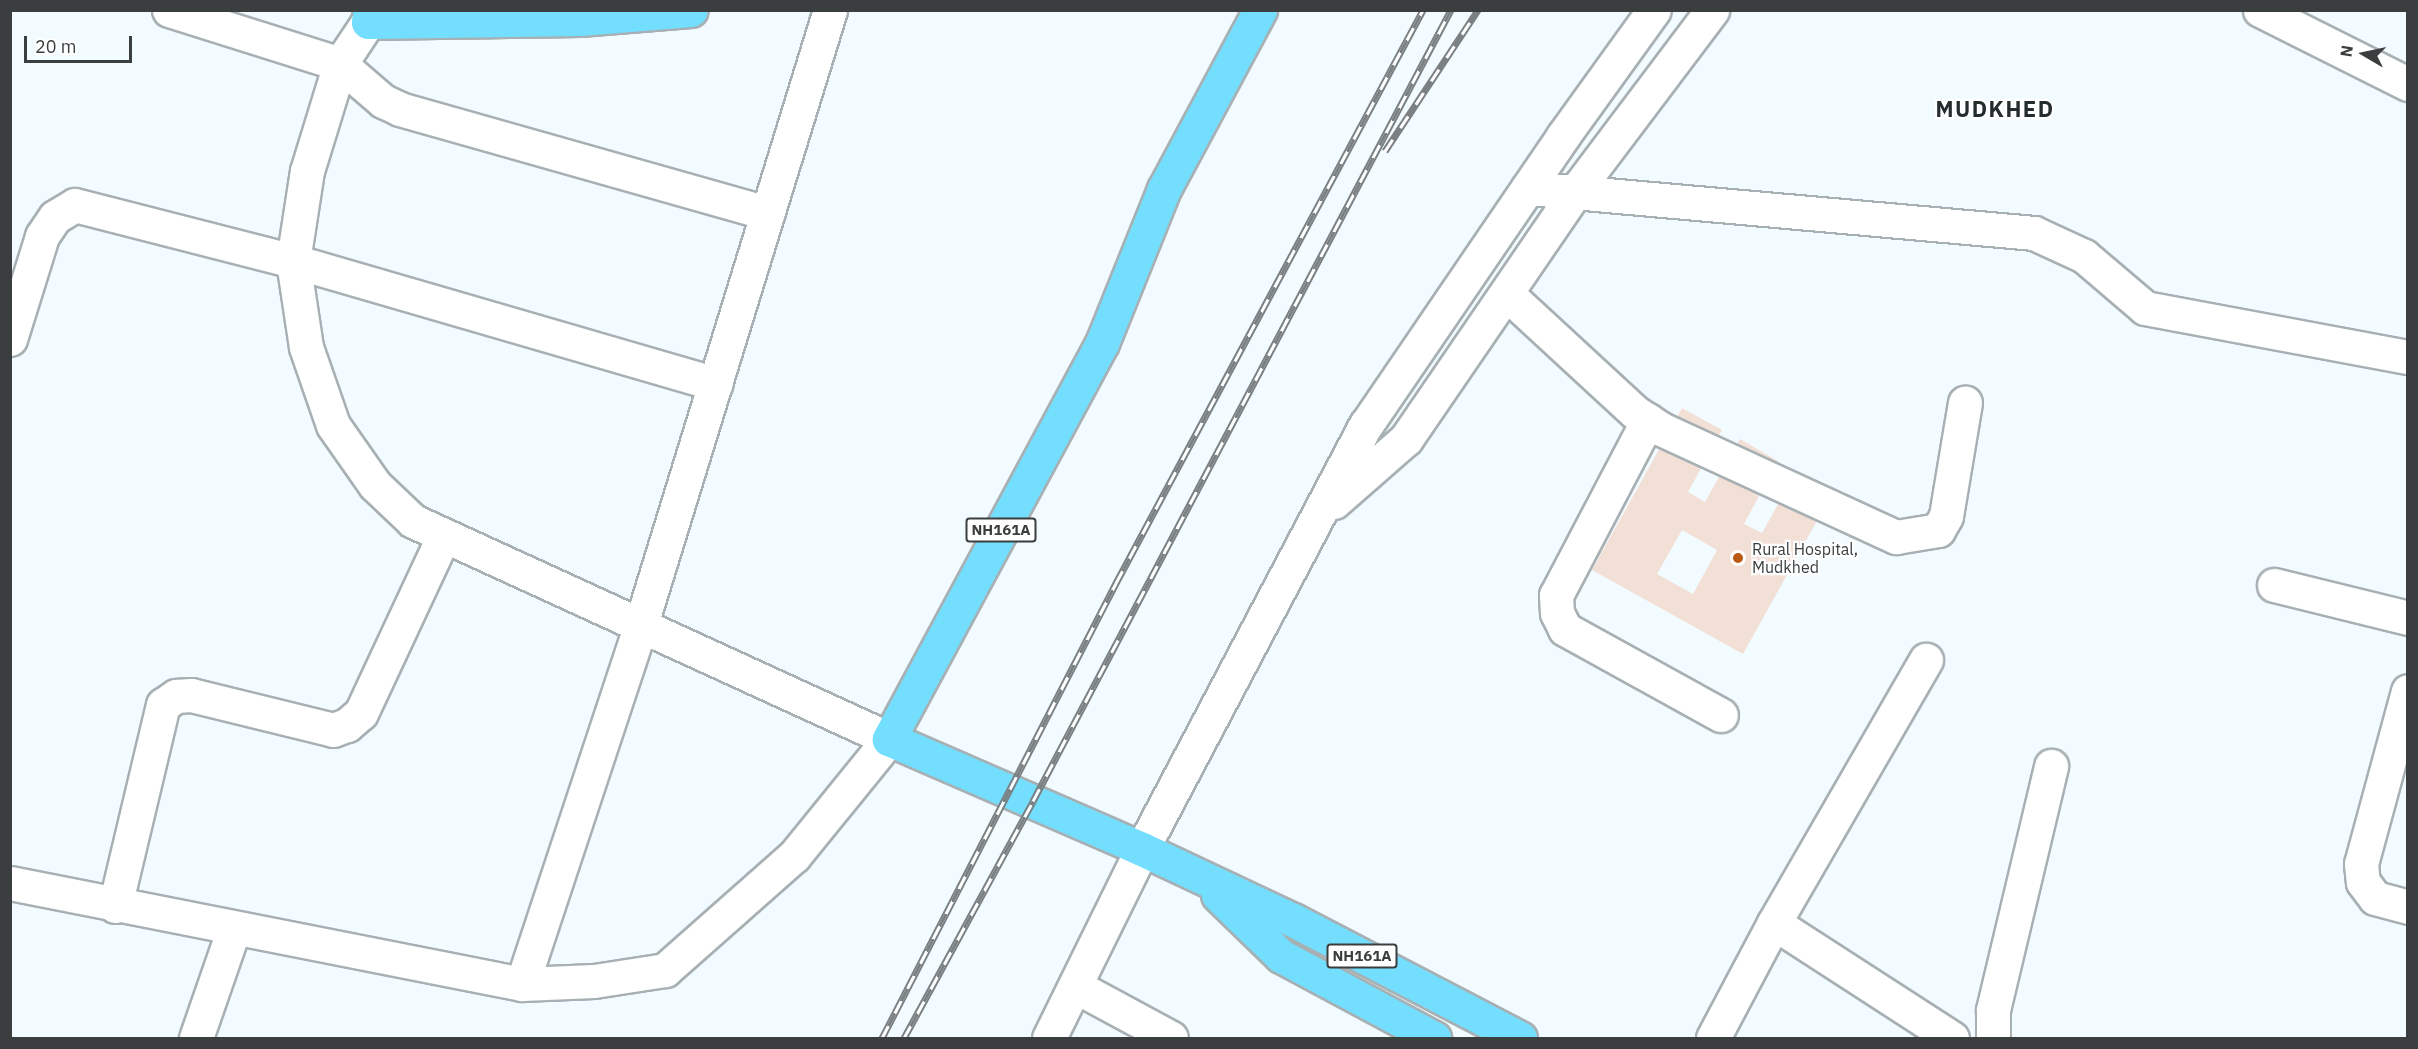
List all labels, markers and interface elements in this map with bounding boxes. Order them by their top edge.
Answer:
scale bar [27,24,135,62]
north arrow [2334,24,2394,84]
text: 20 m [35,35,77,58]
text: N [2335,44,2357,58]
district label: MUDKHED [1935,96,2055,122]
road number: NH161A [965,518,1037,542]
place label: Rural Hospital, Mudkhed [1752,539,1858,577]
marker: Rural Hospital, Mudkhed [1729,549,1747,567]
road number: NH161A [1326,944,1398,968]

